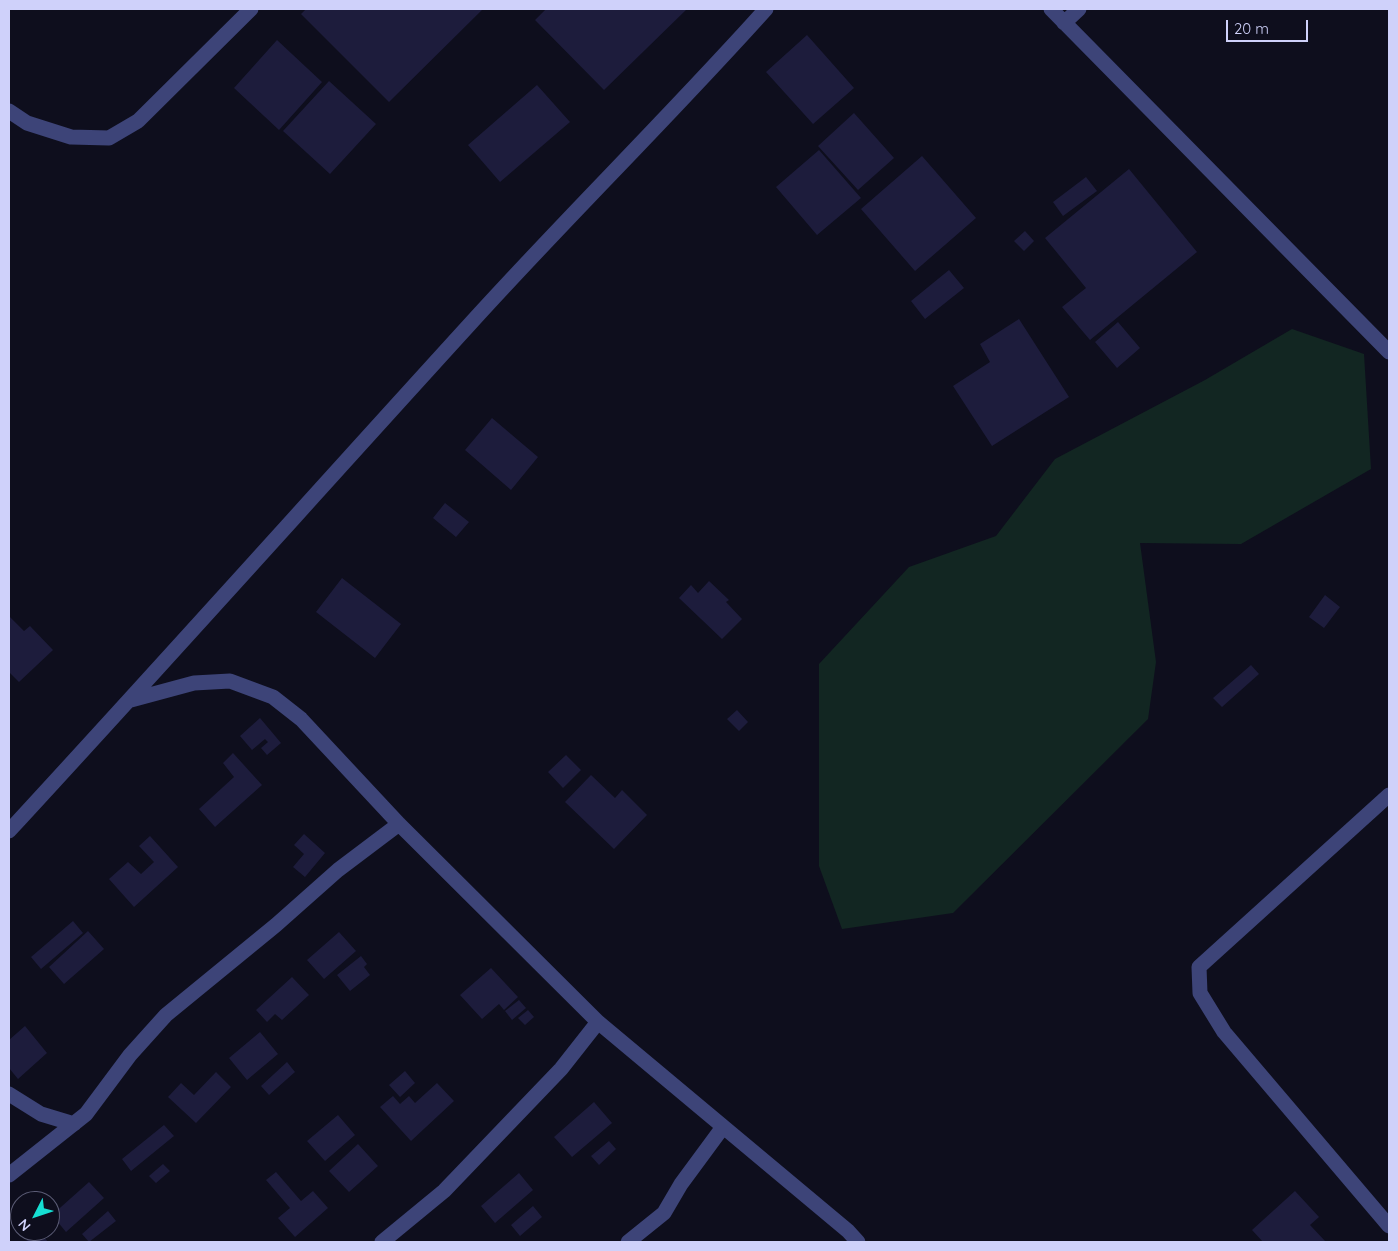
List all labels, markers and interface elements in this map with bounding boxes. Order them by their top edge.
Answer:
scale bar [1228,10,1310,42]
text: 20 m [1234,19,1269,38]
north arrow [10,1191,60,1241]
text: N [14,1215,35,1235]

